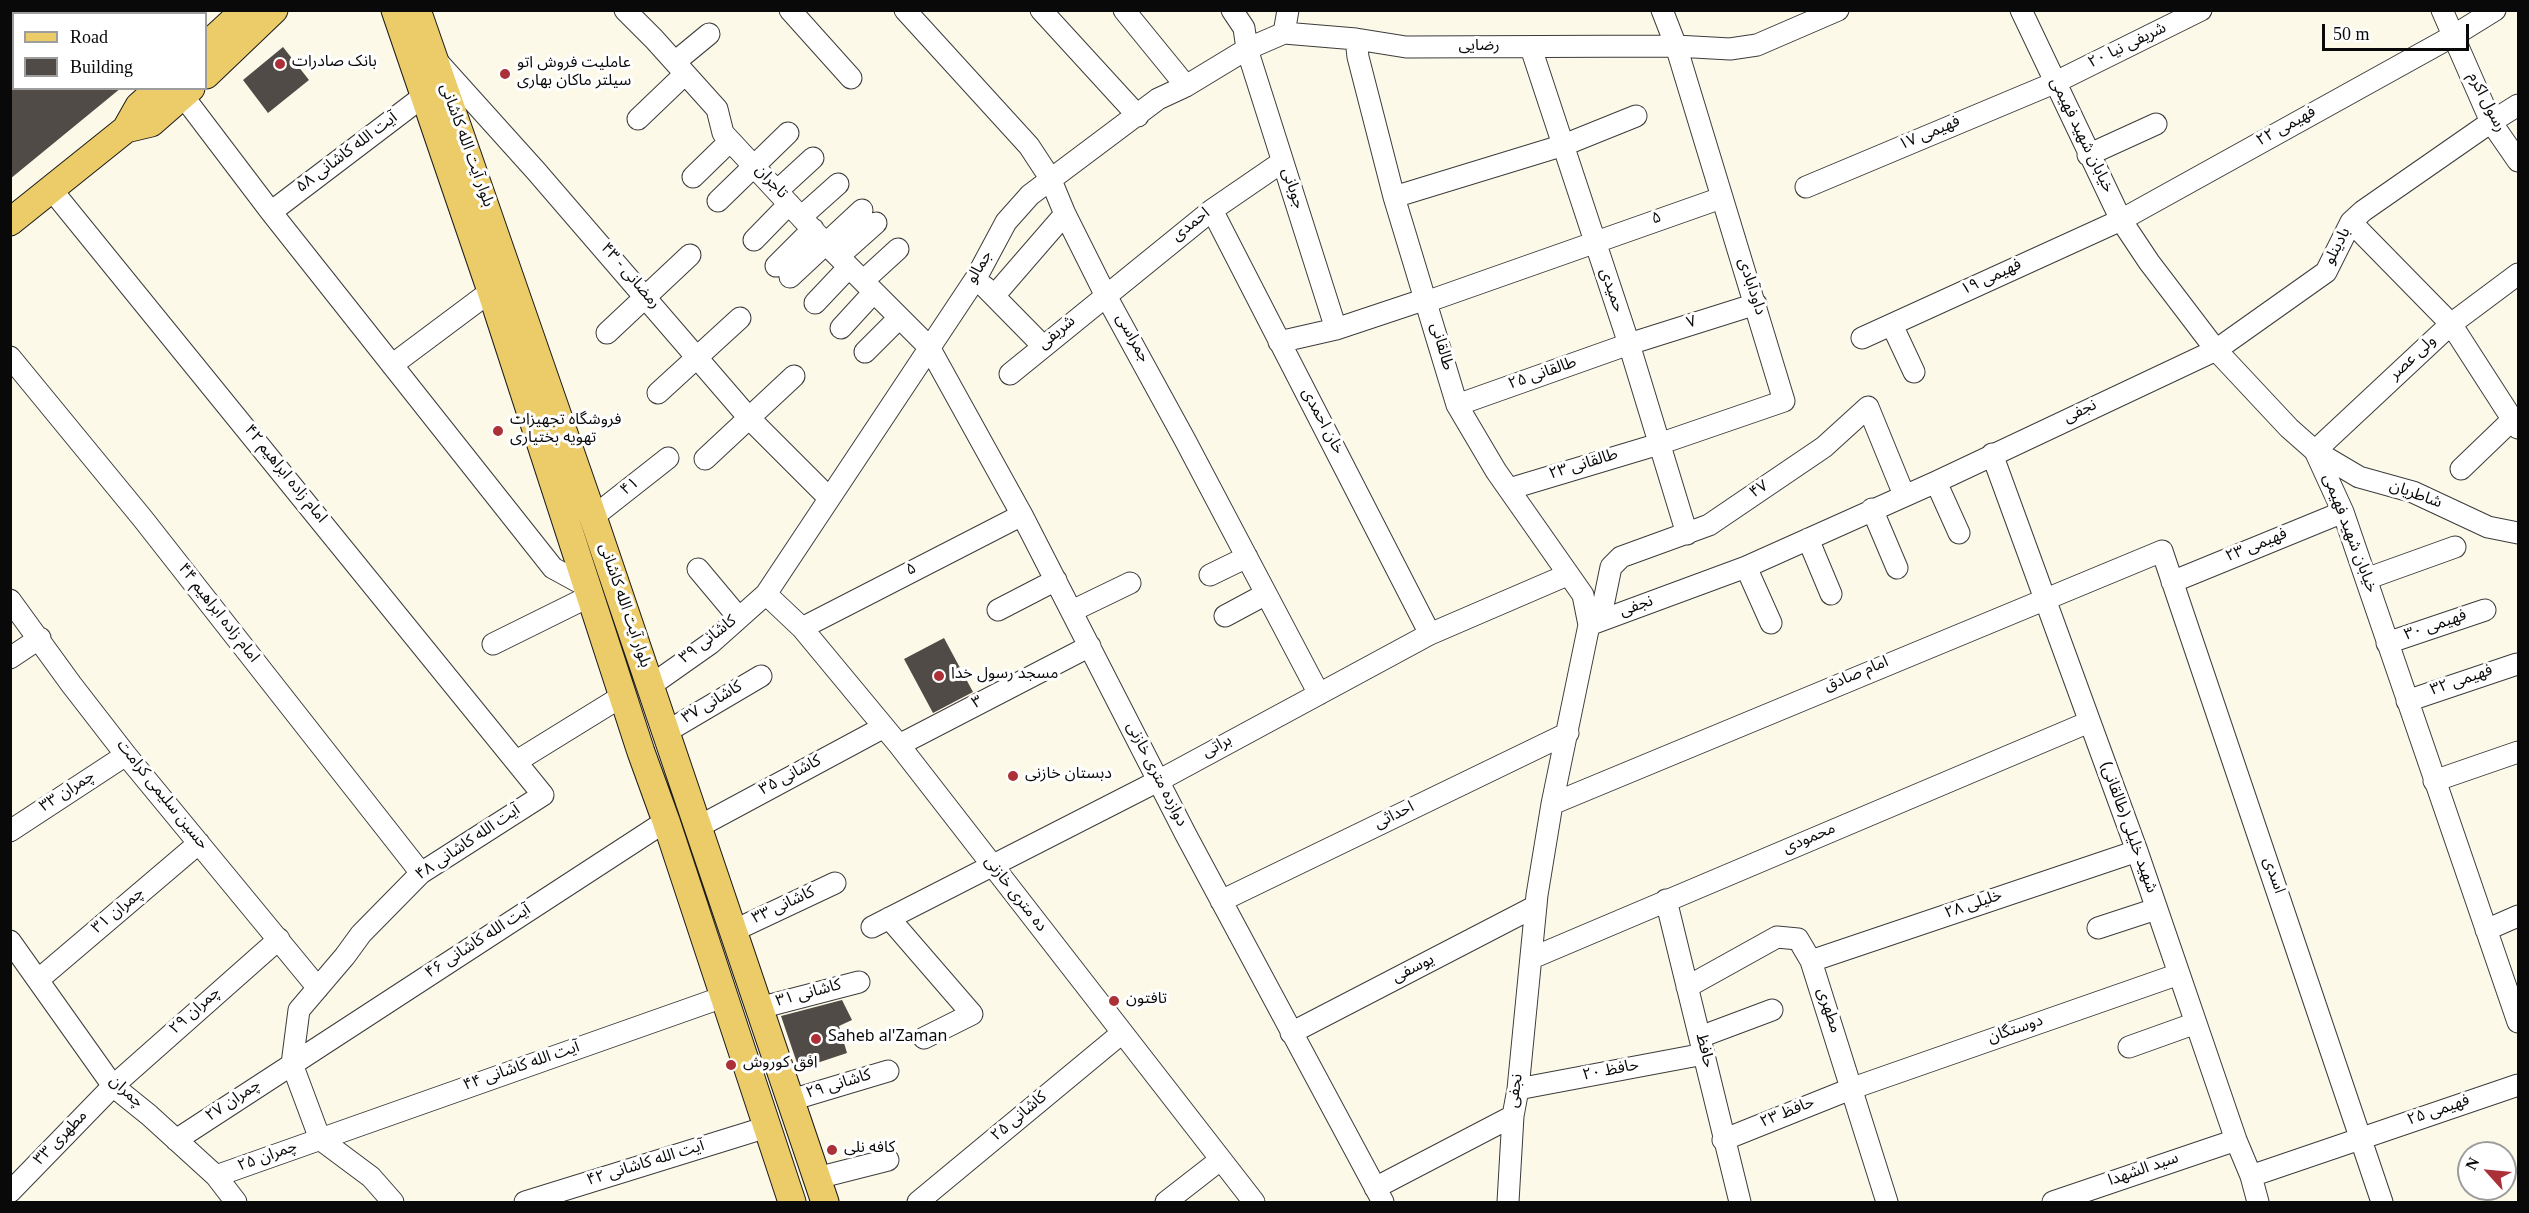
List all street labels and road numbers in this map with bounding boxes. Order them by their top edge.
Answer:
street label: ۲۰ شریفی نیا [2086,20,2170,74]
street label: رضایی [1458,38,1500,58]
street label: رسول اکرم [2462,70,2508,136]
street label: خیابان شهید فهیمی [2044,75,2116,197]
street label: بلوار آیت الله کاشانی [434,82,496,210]
street label: فهیمی ۲۲ [2254,104,2320,152]
street label: آیت الله کاشانی ۵۸ [294,110,402,198]
street label: فهیمی ۱۷ [1896,114,1964,156]
street label: تاجران [749,162,791,204]
street label: جوبانی [1275,166,1307,212]
street label: احمدی [1169,205,1215,247]
street label: ۵ [1650,209,1664,231]
street label: بادینلو [2322,225,2356,269]
street label: رمضانی - ۴۳ [595,240,663,314]
street label: جمالو [964,248,998,288]
street label: داودآبادی [1732,256,1768,318]
street label: فهیمی ۱۹ [1959,257,2025,301]
street label: حمیدی [1594,266,1626,316]
street label: جمراسی [1110,311,1152,367]
street label: شریفی [1035,313,1081,355]
street label: ۷ [1685,313,1699,335]
street label: طالقانی [1424,321,1456,373]
street label: ولی عصر [2387,333,2441,385]
street label: طالقانی ۲۵ [1506,354,1580,396]
street label: خان احمدی [1296,386,1346,458]
street label: نجفی [2061,397,2101,429]
street label: امام زاده ابراهیم ۴۲ [239,422,329,528]
street label: طالقانی ۲۳ [1547,446,1621,486]
street label: خیابان شهید فهیمی [2317,472,2379,596]
street label: ۴۱ [618,475,644,501]
street label: ۴۷ [1747,478,1773,504]
street label: شاطریان [2386,478,2444,514]
street label: فهیمی ۲۳ [2223,526,2291,568]
street label: بلوار آیت الله کاشانی [593,541,653,671]
street label: ۵ [904,560,920,582]
street label: امام زاده ابراهیم ۴۴ [172,561,262,667]
street label: نجفی [1618,593,1656,623]
street label: فهیمی ۳۰ [2402,607,2470,647]
street label: کاشانی ۳۹ [677,613,741,669]
street label: امام صادق [1822,654,1892,698]
street label: فهیمی ۳۲ [2428,662,2496,702]
street label: کاشانی ۳۷ [679,679,747,729]
street label: ۳ [970,693,986,715]
street label: دوازده متری خازنی [1120,719,1190,831]
street label: براتی [1200,732,1236,764]
street label: حسین سلیمی کرامت [111,737,211,855]
street label: کاشانی ۳۵ [757,753,825,801]
street label: شهید خلیلی (طالقانی) [2094,760,2160,896]
street label: چمران ۳۳ [37,768,99,818]
street label: احداثی [1372,799,1418,835]
street label: آیت الله کاشانی ۴۸ [413,802,525,886]
street label: محمودی [1781,820,1839,860]
street label: ده متری خازنی [978,853,1050,937]
street label: اسدی [2257,855,2287,897]
street label: کاشانی ۳۳ [750,884,818,930]
street label: چمران ۳۱ [89,885,149,939]
street label: خلیلی ۲۸ [1943,887,2005,925]
street label: آیت الله کاشانی ۴۶ [423,902,535,984]
street label: یوسفی [1390,951,1438,989]
street label: کاشانی ۳۱ [774,977,844,1013]
street label: چمران ۲۹ [167,984,225,1040]
street label: مطهری [1811,986,1843,1036]
street label: دوستگان [1986,1013,2046,1049]
street label: حافظ [1690,1032,1716,1070]
street label: آیت الله کاشانی ۴۴ [461,1039,583,1097]
street label: حافظ ۲۰ [1581,1057,1641,1087]
street label: کاشانی ۲۹ [804,1067,874,1105]
street label: چمران [104,1073,146,1113]
street label: نجفی [1505,1073,1529,1109]
street label: چمران ۲۷ [203,1077,265,1127]
street label: کاشانی ۲۵ [988,1089,1052,1147]
street label: فهیمی ۲۵ [2405,1092,2473,1132]
street label: حافظ ۲۳ [1758,1094,1818,1134]
street label: مطهری ۳۳ [31,1108,93,1170]
street label: چمران ۲۵ [236,1138,300,1178]
street label: آیت الله کاشانی ۴۲ [585,1138,707,1192]
street label: سید الشهدا [2106,1150,2182,1192]

